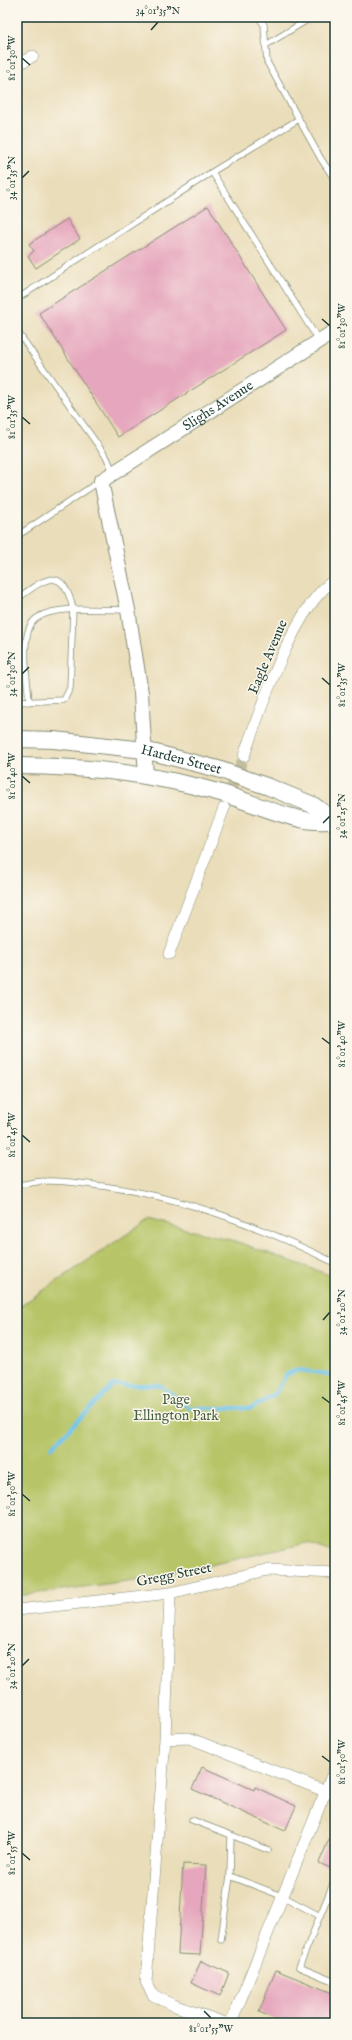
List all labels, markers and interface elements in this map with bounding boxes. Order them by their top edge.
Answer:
text: 34°01'35"N [136,5,180,18]
text: 81°01'30"W [6,35,19,81]
text: 34°01'35"N [6,156,19,200]
text: 81°01'30"W [336,303,349,349]
street label: Slighs Avenue [179,376,257,435]
text: 81°01'35"W [6,395,19,439]
street label: Eagle Avenue [244,616,292,697]
text: 34°01'30"N [6,651,19,697]
text: 81°01'35"W [336,663,349,707]
street label: Harden Street [139,741,224,779]
text: 81°01'40"W [6,752,19,799]
text: 34°01'25"N [336,793,349,839]
text: 81°01'40"W [336,1020,349,1067]
text: 81°01'45"W [6,1112,19,1158]
text: 34°01'20"N [336,1288,349,1335]
text: 81°01'45"W [336,1380,349,1426]
park label: Page Ellington Park [133,1391,219,1425]
text: 81°01'50"W [6,1471,19,1517]
street label: Gregg Street [135,1559,213,1591]
text: 34°01'20"N [6,1642,19,1689]
text: 81°01'50"W [336,1739,349,1785]
text: 81°01'55"W [6,1831,19,1875]
text: 81°01'55"W [189,2023,233,2036]

